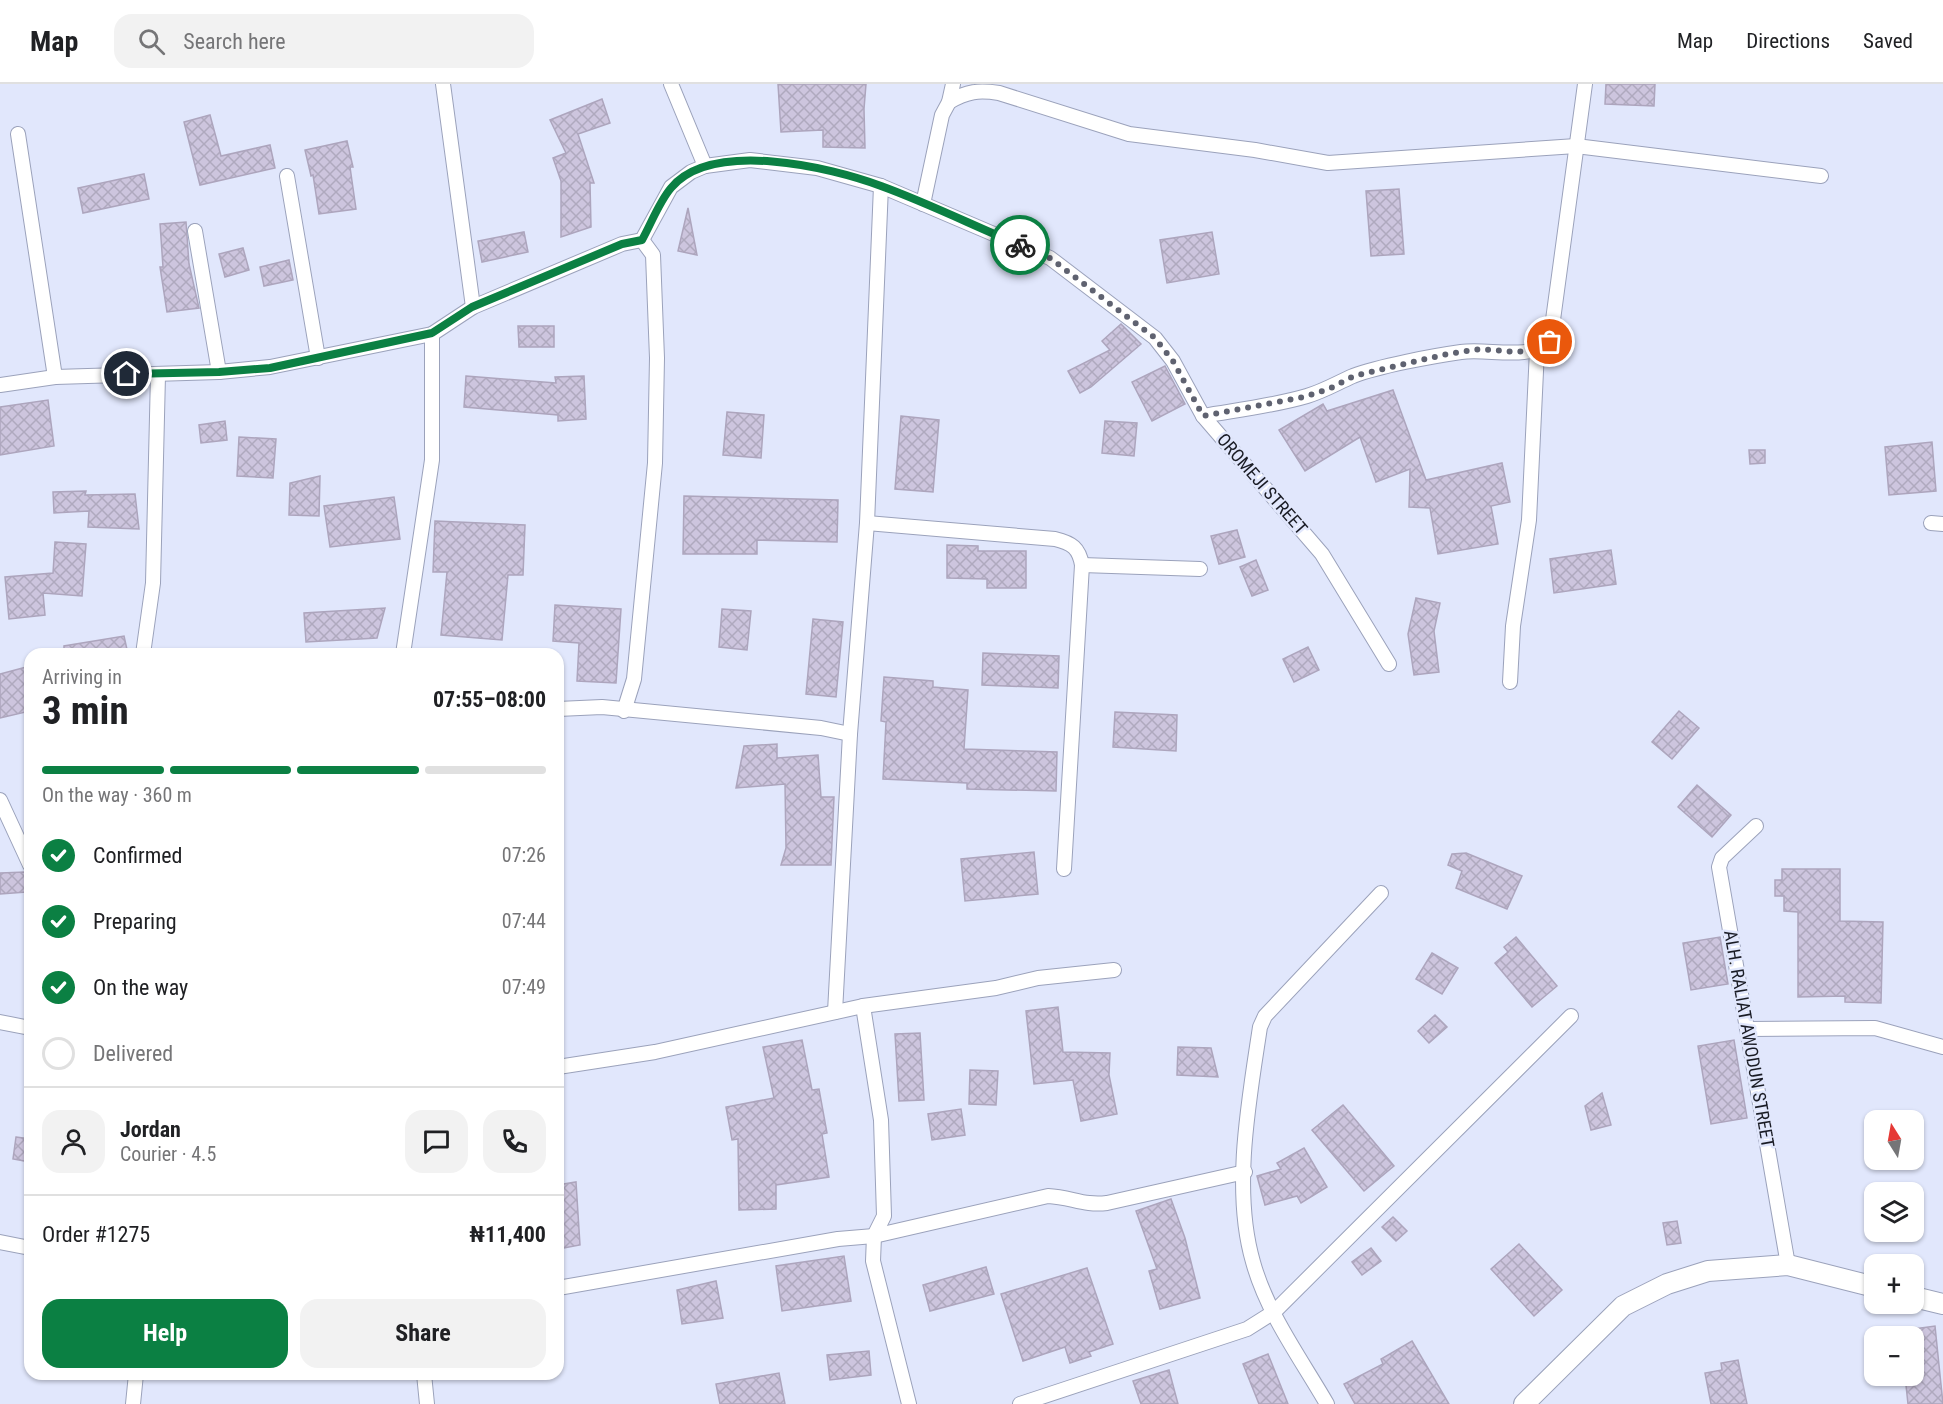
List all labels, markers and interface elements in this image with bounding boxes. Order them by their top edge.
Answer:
search box [114,14,534,68]
text: Map [30,25,78,58]
icon: search [135,25,168,58]
text: Search here [183,29,286,54]
text: Map [1677,29,1713,53]
text: Directions [1746,29,1830,53]
text: Saved [1863,29,1913,53]
courier [990,215,1050,275]
icon: bike [1004,229,1037,262]
pin [1524,316,1575,367]
icon: bag [1533,325,1566,358]
pin [101,348,152,399]
icon: home [110,357,143,390]
street label: OROMEJI STREET [1213,429,1312,538]
text: Arriving in [42,665,122,689]
text: 07:55–08:00 [433,687,546,712]
text: 3 min [42,688,129,734]
text: On the way · 360 m [42,783,192,807]
icon: check [42,839,75,872]
text: Confirmed [93,843,182,868]
text: 07:26 [502,843,546,867]
icon: check [42,905,75,938]
text: Preparing [93,909,177,934]
text: 07:44 [502,909,546,933]
street label: ALH. RALIAT AWODUN STREET [1720,929,1779,1149]
icon: check [42,971,75,1004]
text: On the way [93,975,188,1000]
text: 07:49 [502,975,546,999]
text: Delivered [93,1041,173,1066]
button: person [42,1110,105,1173]
button: chat [405,1110,468,1173]
button: phone [483,1110,546,1173]
north arrow [1864,1110,1924,1170]
map controls [1864,1110,1924,1386]
text: Jordan [120,1117,181,1142]
text: Courier · 4.5 [120,1142,216,1166]
button: layers [1864,1182,1924,1242]
text: Order #1275 [42,1222,150,1247]
text: ₦11,400 [469,1222,546,1247]
button: + [1864,1254,1924,1314]
button: Help [42,1299,288,1368]
button: Share [300,1299,546,1368]
button: − [1864,1326,1924,1386]

